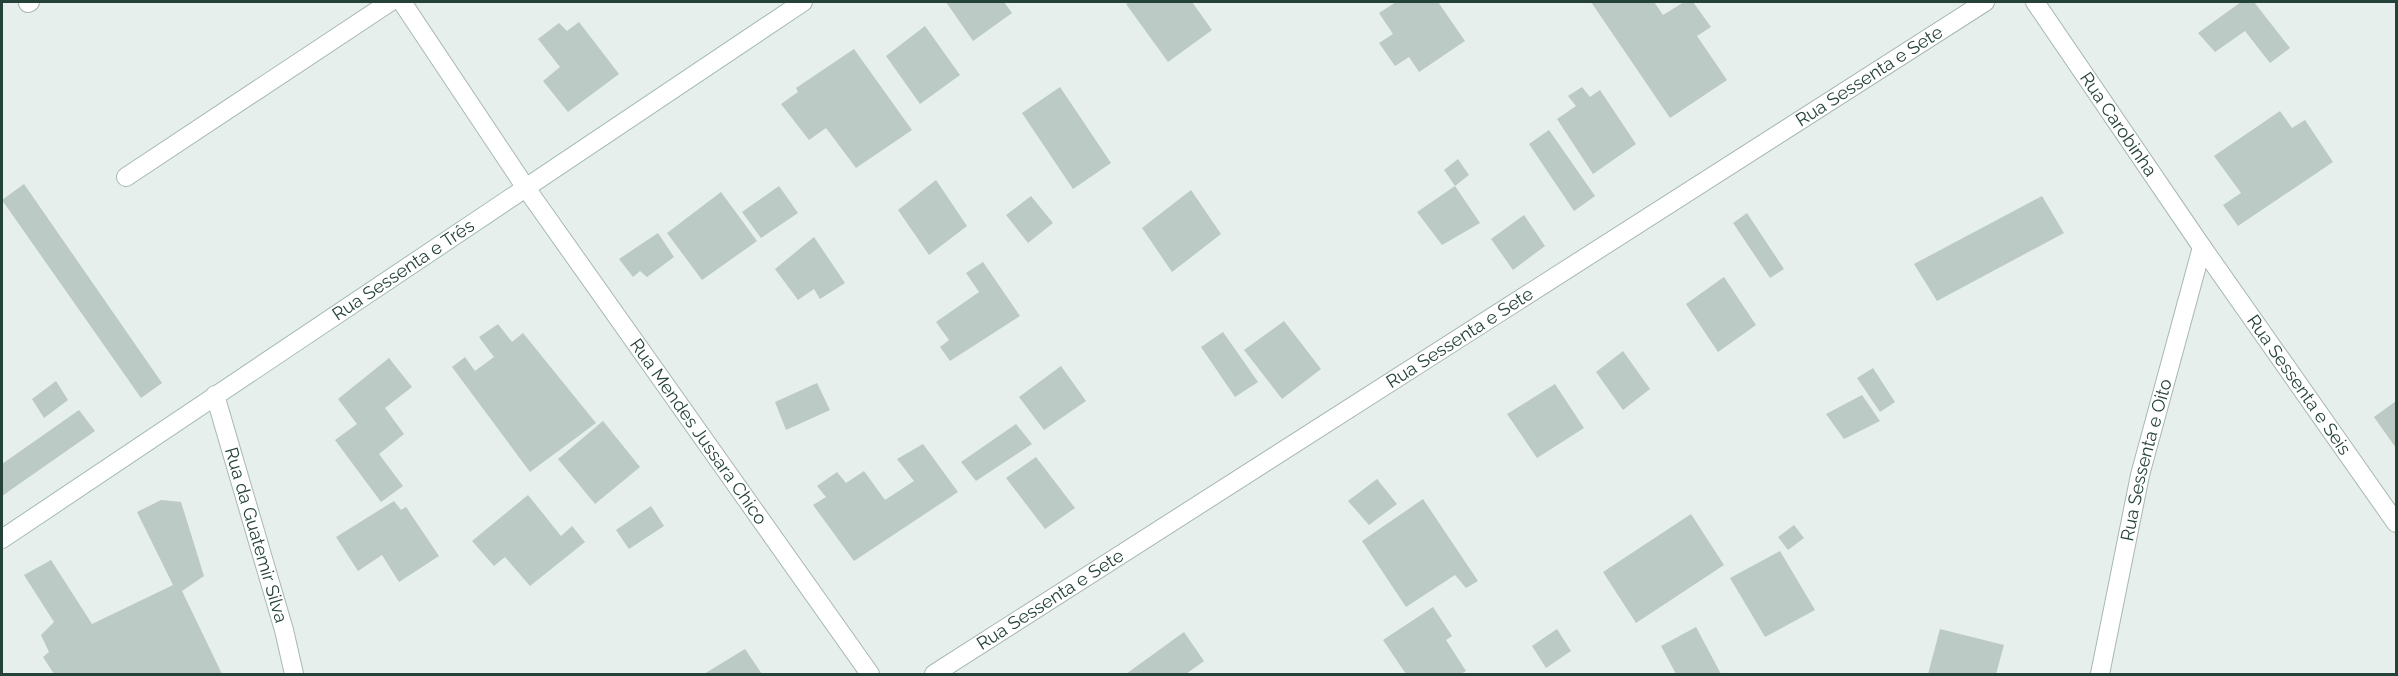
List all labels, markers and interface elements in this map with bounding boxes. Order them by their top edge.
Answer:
street label: Rua Sessenta e Sete [1792,21,1947,130]
street label: Rua Carobinha [2076,68,2162,180]
street label: Rua Sessenta e Três [328,214,478,325]
street label: Rua Sessenta e Sete [1382,283,1537,392]
street label: Rua Sessenta e Seis [2243,310,2356,459]
street label: Rua Mendes Jussara Chico [626,334,772,528]
street label: Rua Sessenta e Oito [2116,376,2176,543]
street label: Rua da Guatemir Silva [221,445,292,625]
street label: Rua Sessenta e Sete [973,544,1128,654]

